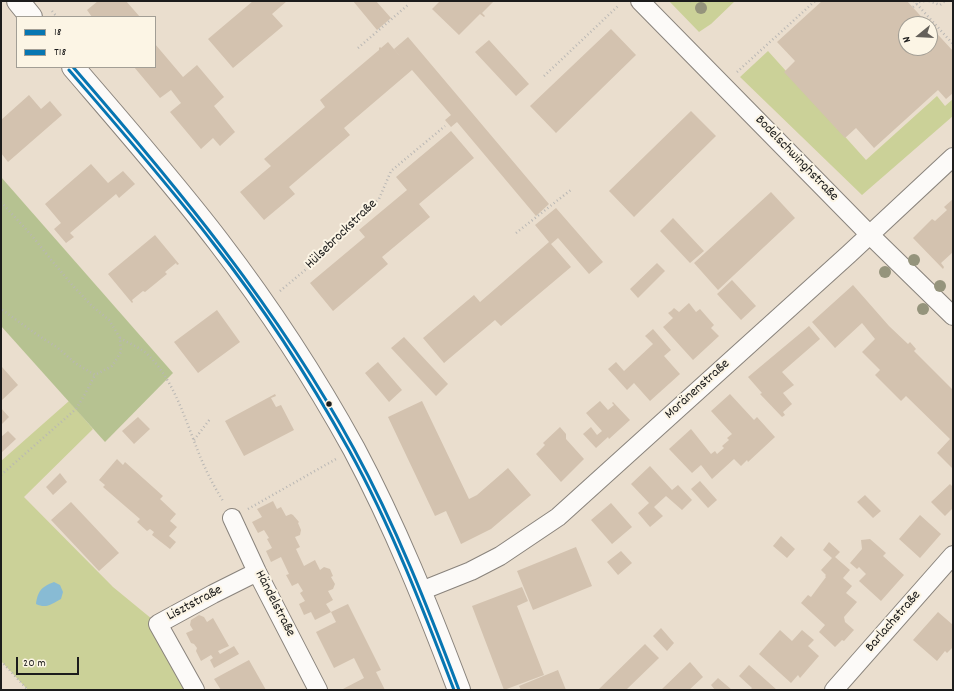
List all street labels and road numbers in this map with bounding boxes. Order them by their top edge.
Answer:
street label: Bodelschwinghstraße [751,112,841,206]
street label: Hülsebrockstraße [303,197,381,273]
street label: Moränenstraße [662,357,734,423]
street label: Händelstraße [250,568,298,640]
street label: Lisztstraße [164,582,226,626]
street label: Barlachstraße [863,588,925,656]

